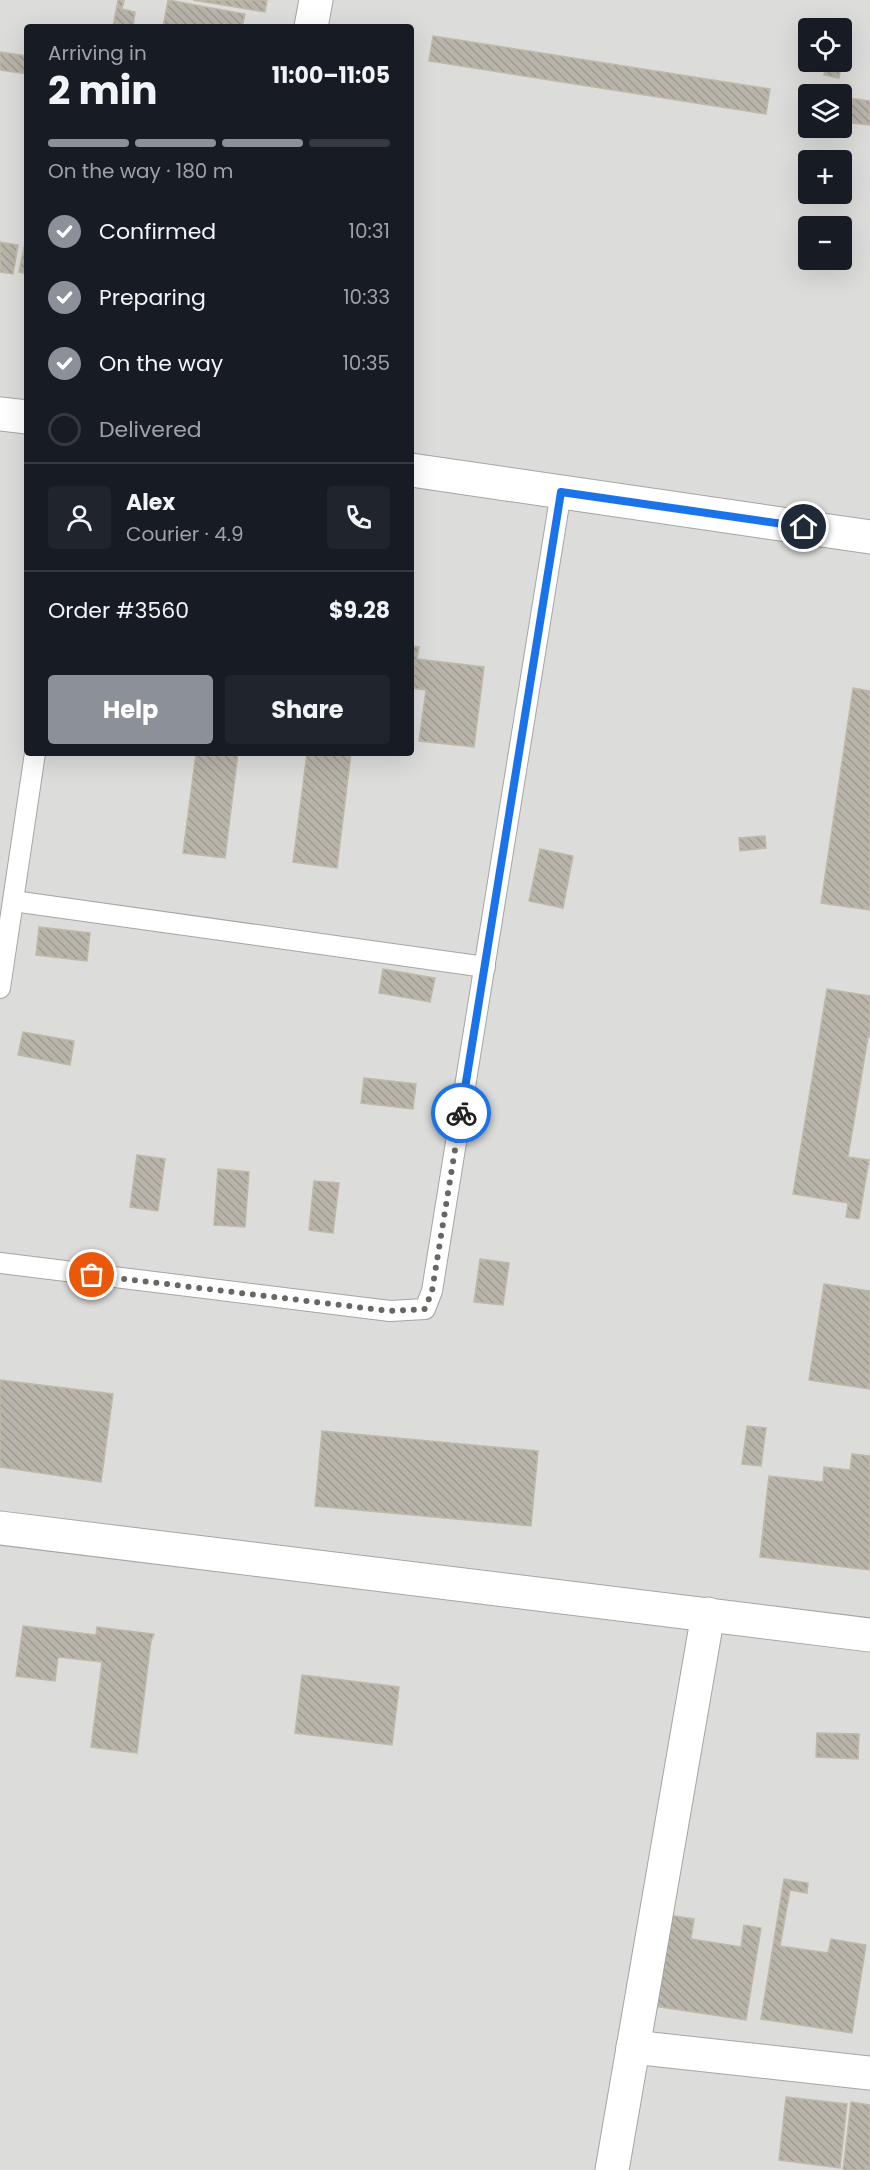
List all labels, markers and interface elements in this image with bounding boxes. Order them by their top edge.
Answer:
map controls [798,18,852,270]
button: locate [798,18,852,72]
text: Arriving in [48,39,147,67]
text: 11:00–11:05 [272,60,390,91]
text: 2 min [48,63,158,118]
button: layers [798,84,852,138]
button: + [798,150,852,204]
text: On the way · 180 m [48,157,233,185]
icon: check [48,215,81,248]
text: Confirmed [99,216,216,247]
button: − [798,216,852,270]
text: 10:31 [349,217,390,245]
icon: check [48,281,81,314]
text: Preparing [99,282,206,313]
text: 10:33 [343,283,390,311]
icon: check [48,347,81,380]
text: On the way [99,348,223,379]
text: 10:35 [342,349,390,377]
text: Delivered [99,414,202,445]
button: person [48,486,111,549]
button: phone [327,486,390,549]
text: Alex [126,487,175,518]
pin [778,501,829,552]
icon: home [787,510,820,543]
text: Courier · 4.9 [126,520,244,548]
text: Order #3560 [48,595,189,626]
text: $9.28 [329,595,390,626]
button: Help [48,675,213,744]
button: Share [225,675,390,744]
courier [431,1083,491,1143]
icon: bike [445,1097,478,1130]
pin [66,1249,117,1300]
icon: bag [75,1258,108,1291]

